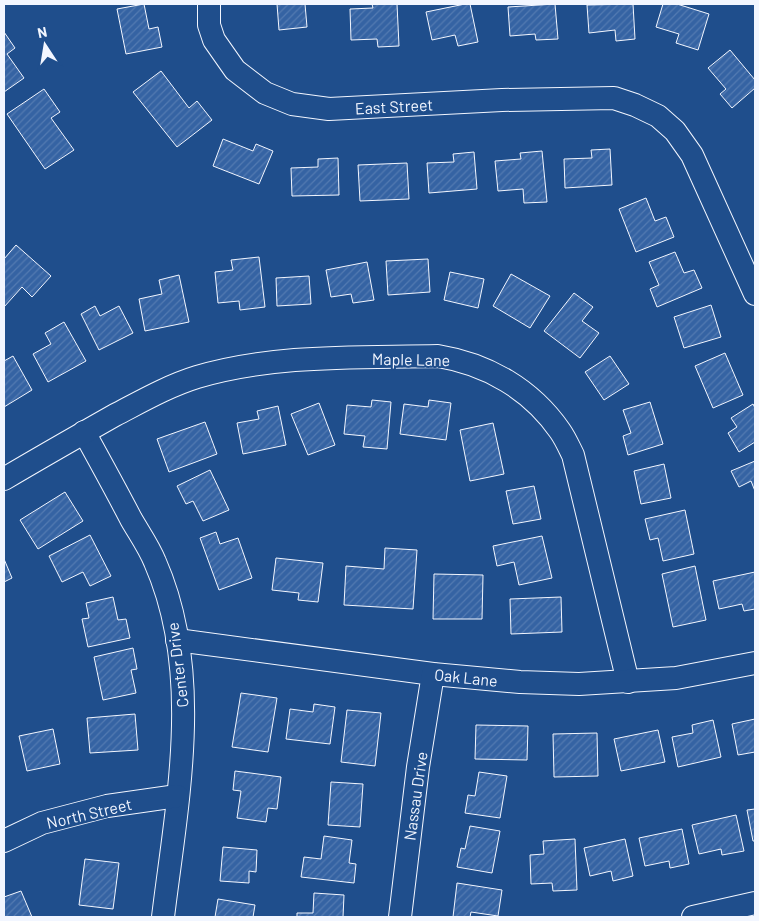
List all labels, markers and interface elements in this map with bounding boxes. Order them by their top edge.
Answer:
north arrow [20,20,70,70]
text: N [36,23,49,41]
street label: East Street [354,94,434,118]
street label: Maple Lane [372,349,450,369]
street label: Center Drive [162,621,192,709]
street label: Oak Lane [433,664,499,690]
street label: Nassau Drive [399,750,431,842]
street label: North Street [45,794,133,832]

